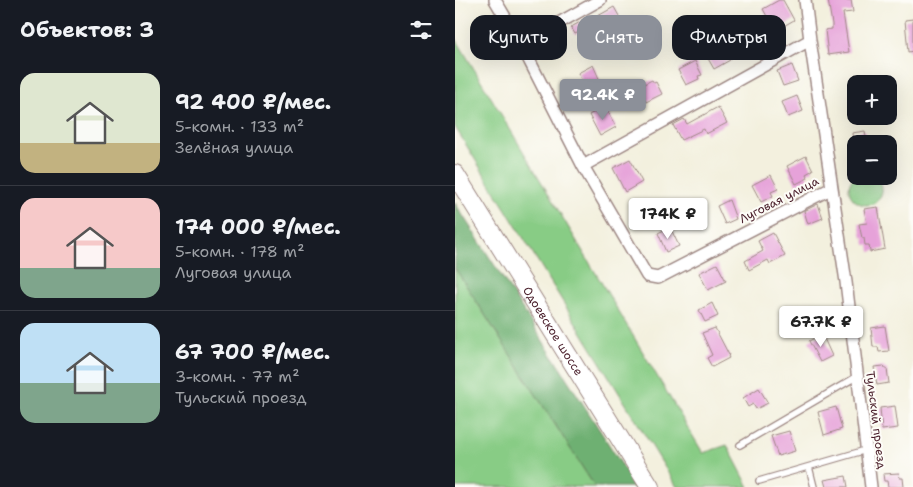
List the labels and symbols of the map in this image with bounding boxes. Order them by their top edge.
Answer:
pin: 92.4K ₽ [557,78,649,121]
street label: Луговая улица [736,173,822,227]
pin: 174K ₽ [627,198,709,240]
street label: Одоевское шоссе [519,283,587,379]
pin: 67.7K ₽ [775,306,867,348]
street label: Тульский проезд [862,370,890,470]

